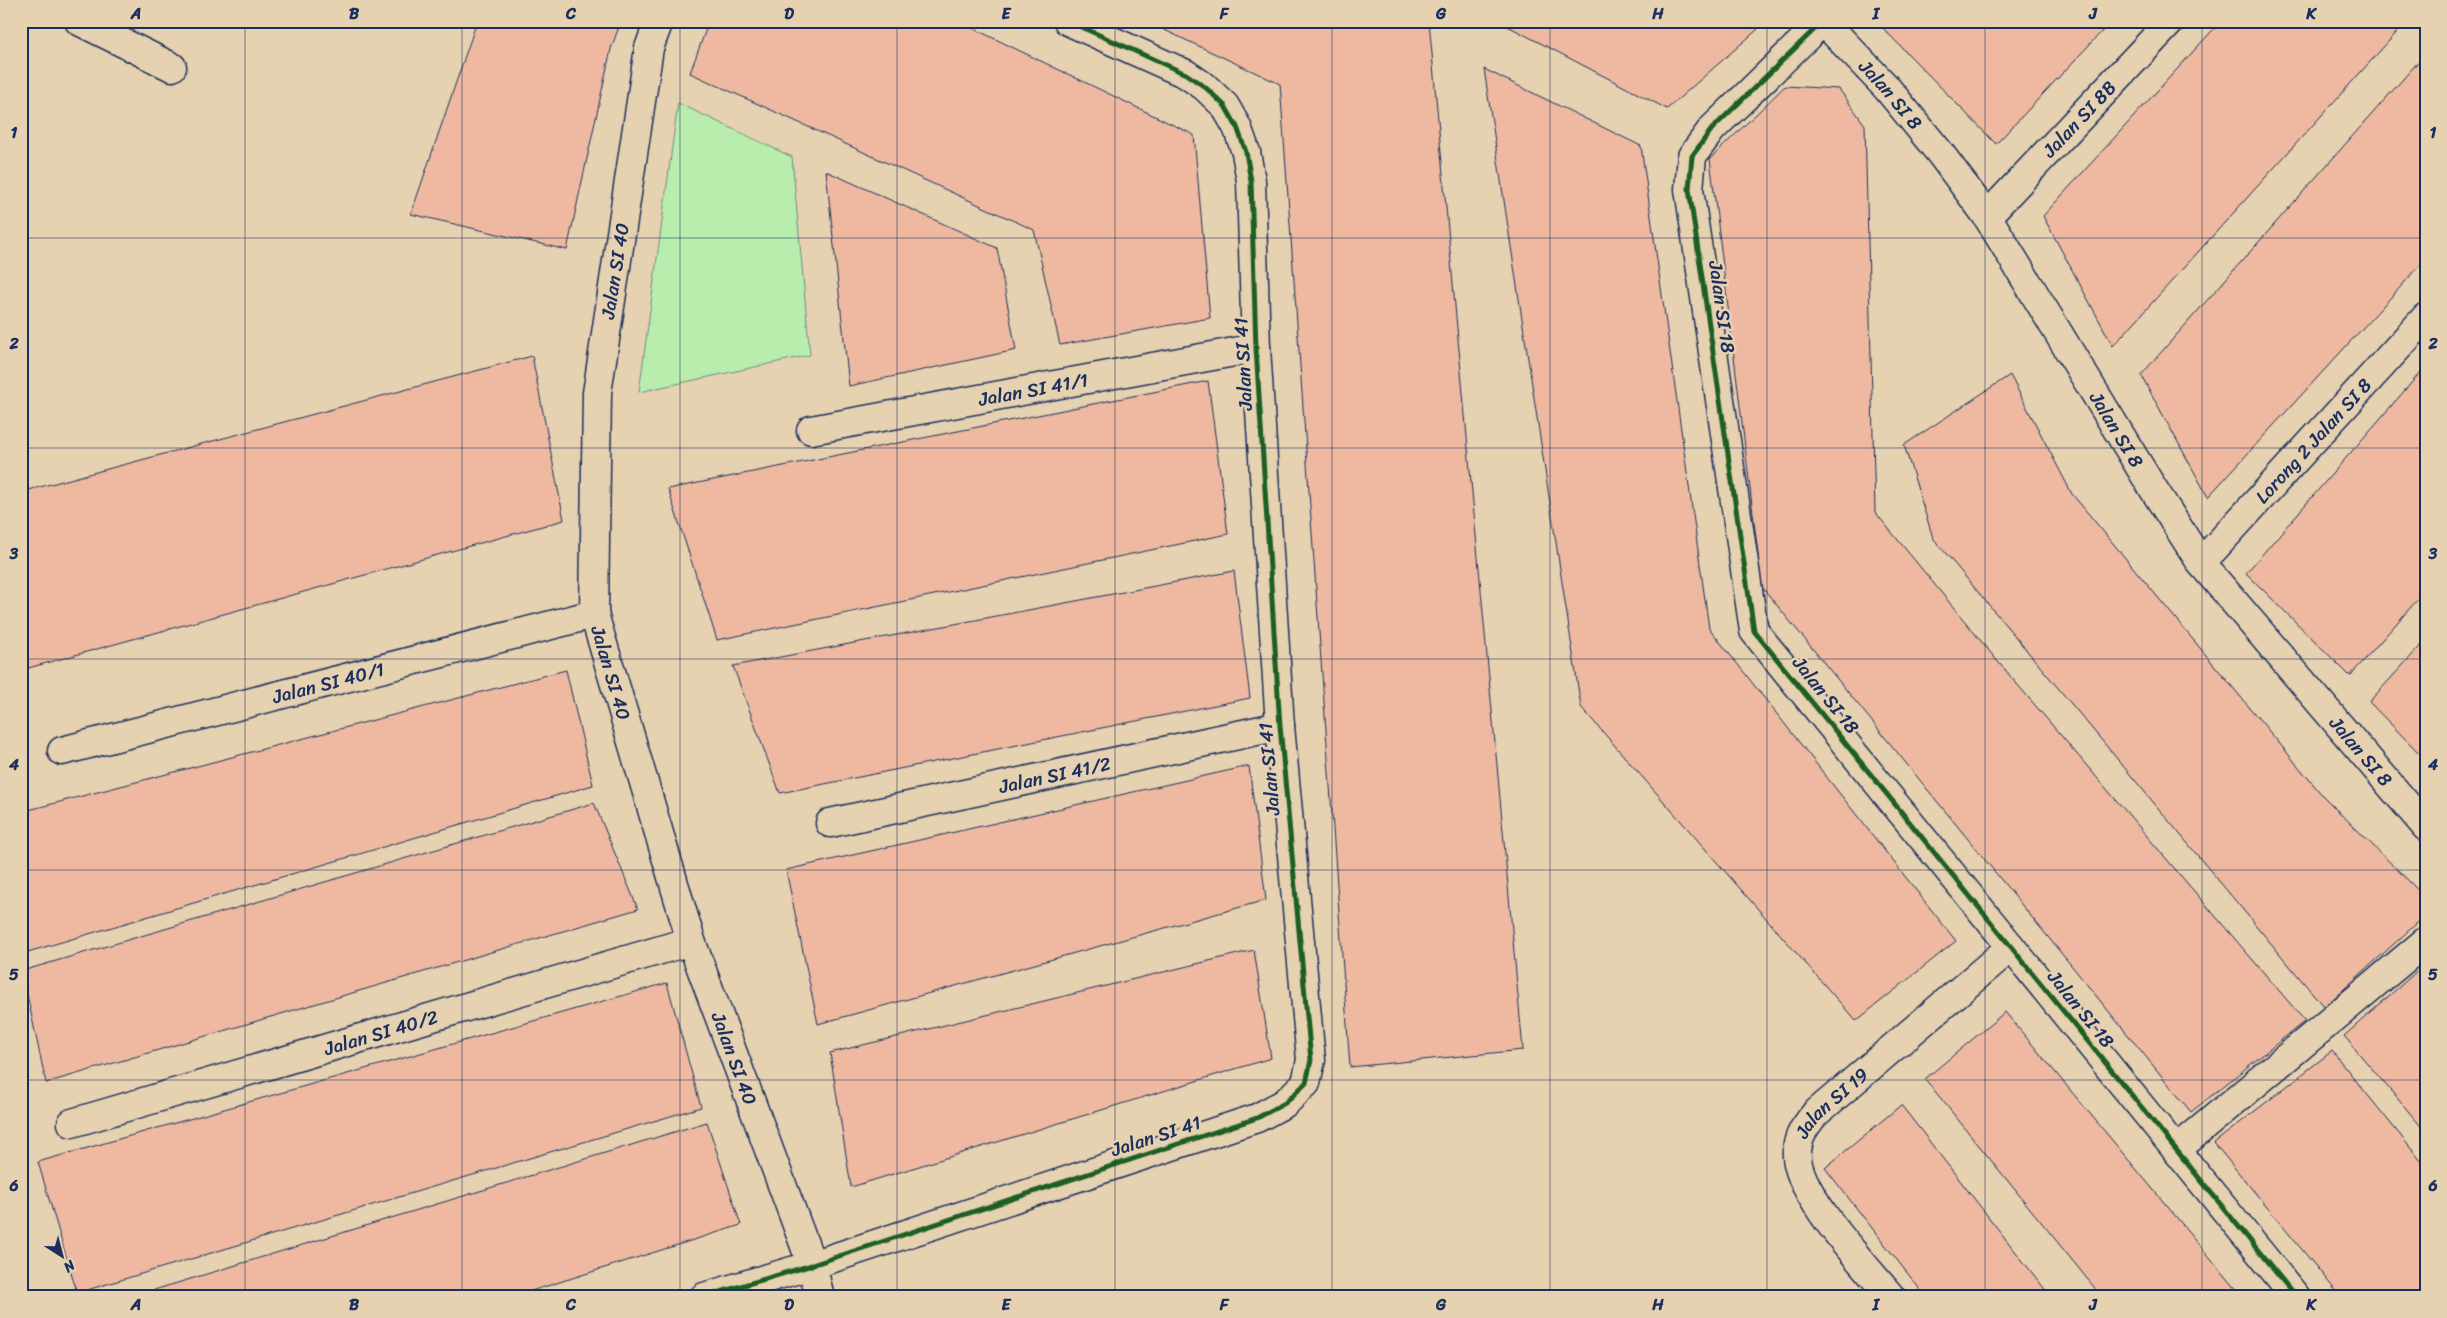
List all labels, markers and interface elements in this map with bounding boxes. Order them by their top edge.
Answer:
text: A [130,0,141,28]
text: B [349,0,360,28]
text: C [565,0,577,28]
text: D [784,0,794,28]
text: E [1002,0,1012,28]
text: F [1219,0,1230,28]
text: G [1435,0,1447,28]
text: H [1651,0,1664,28]
text: I [1872,0,1881,28]
text: J [2088,0,2098,28]
text: K [2305,0,2317,28]
street label: Jalan SI 8 [1850,51,1931,137]
street label: Jalan SI 8B [2033,72,2124,166]
text: 1 [11,118,18,147]
text: 1 [2430,118,2437,147]
street label: Jalan SI 40 [591,221,639,322]
street label: Jalan SI 18 [1699,258,1745,356]
street label: Jalan SI 41 [1224,317,1262,412]
text: 2 [8,329,19,358]
text: 2 [2427,329,2438,358]
street label: Jalan SI 41/1 [975,363,1091,415]
street label: Lorong 2 Jalan SI 8 [2246,370,2380,511]
street label: Jalan SI 8 [2080,384,2153,475]
text: 3 [9,539,19,568]
text: 3 [2428,539,2438,568]
street label: Jalan SI 40 [582,621,641,724]
street label: Jalan SI 18 [1783,648,1868,742]
street label: Jalan SI 40/1 [268,652,388,713]
street label: Jalan SI 8 [2321,707,2402,794]
street label: Jalan SI 41 [1249,721,1290,818]
street label: Jalan SI 41/2 [995,746,1114,803]
text: 4 [8,750,19,779]
text: 4 [2427,750,2438,779]
text: 5 [9,960,19,989]
text: 5 [2428,960,2438,989]
street label: Jalan SI 18 [2038,962,2123,1056]
street label: Jalan SI 40/2 [319,1000,442,1065]
street label: Jalan SI 40 [702,1006,767,1109]
street label: Jalan SI 19 [1785,1059,1876,1145]
street label: Jalan SI 41 [1106,1106,1205,1166]
text: 6 [8,1171,19,1200]
text: 6 [2427,1171,2438,1200]
north arrow [38,1230,88,1280]
text: N [58,1253,81,1279]
text: A [130,1290,141,1318]
text: B [349,1290,360,1318]
text: C [565,1290,577,1318]
text: D [784,1290,794,1318]
text: E [1002,1290,1012,1318]
text: F [1219,1290,1230,1318]
text: G [1435,1290,1447,1318]
text: H [1651,1290,1664,1318]
text: I [1872,1290,1881,1318]
text: J [2088,1290,2098,1318]
text: K [2305,1290,2317,1318]

